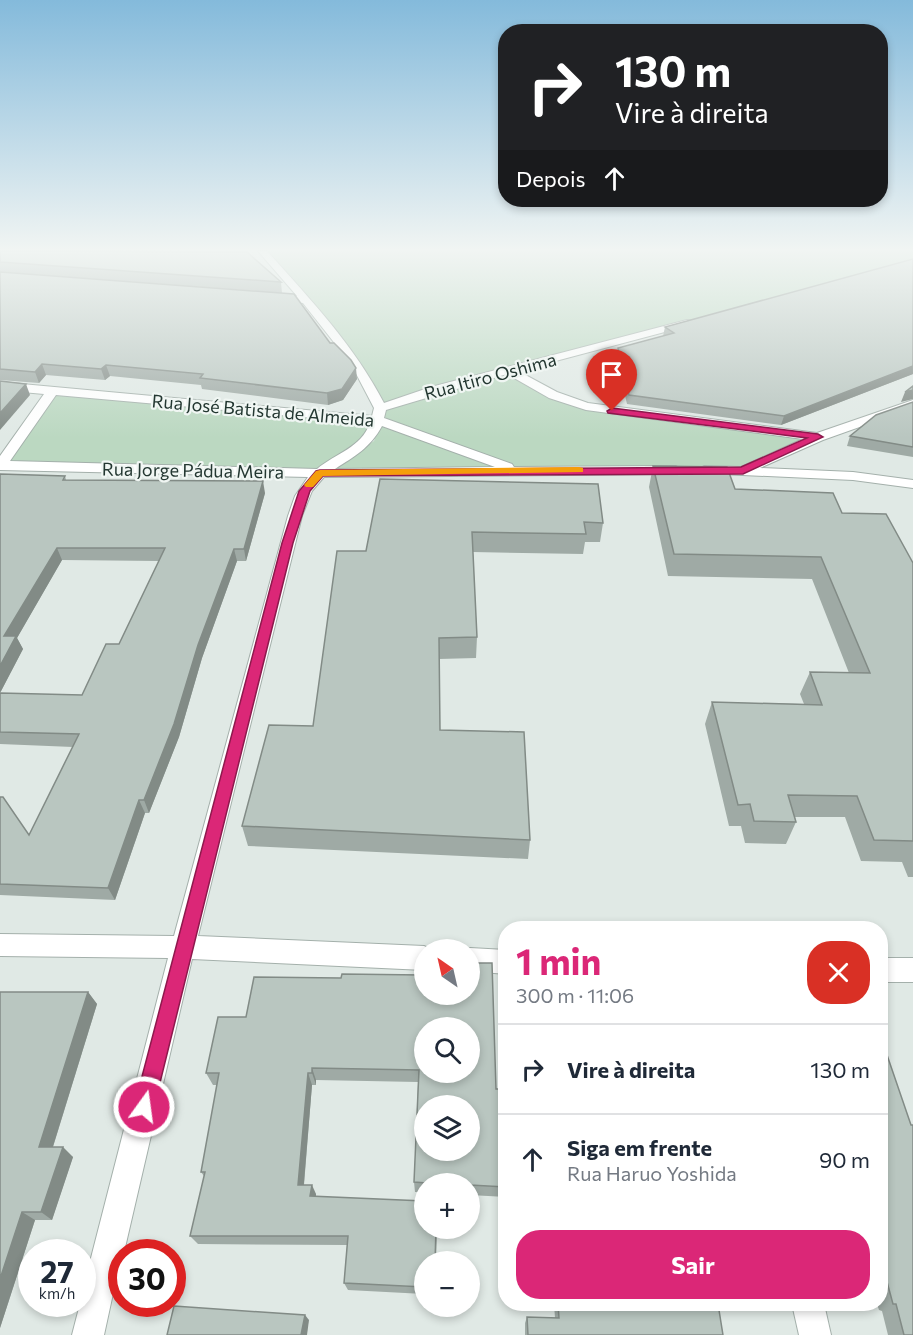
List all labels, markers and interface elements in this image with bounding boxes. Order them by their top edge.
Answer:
text: 130 m [615,44,731,96]
icon: right [516,48,594,126]
text: Vire à direita [615,96,769,129]
icon: ahead [598,162,631,195]
text: Depois [516,165,586,192]
street label: Rua Itiro Oshima [421,348,559,404]
pin [586,349,637,411]
icon: arrive [595,358,628,391]
street label: Rua José Batista de Almeida [151,389,375,431]
street label: Rua Jorge Pádua Meira [102,457,284,483]
text: 1 min [516,938,601,982]
north arrow [414,939,480,1005]
map controls [414,939,480,1317]
button: close [807,941,870,1004]
text: 300 m · 11:06 [516,983,634,1007]
button: search [414,1017,480,1083]
icon: right [516,1053,549,1086]
text: Vire à direita [567,1056,695,1083]
text: 130 m [810,1056,870,1083]
position arrow [112,1075,176,1139]
button: layers [414,1095,480,1161]
text: Siga em frente [567,1134,712,1161]
icon: ahead [516,1143,549,1176]
text: 90 m [819,1146,870,1173]
text: Rua Haruo Yoshida [567,1161,737,1185]
button: + [414,1173,480,1239]
button: Sair [516,1230,870,1299]
speed limit sign: 30 [108,1239,186,1317]
button: − [414,1251,480,1317]
text: 27 [40,1252,74,1289]
text: km/h [39,1284,75,1302]

